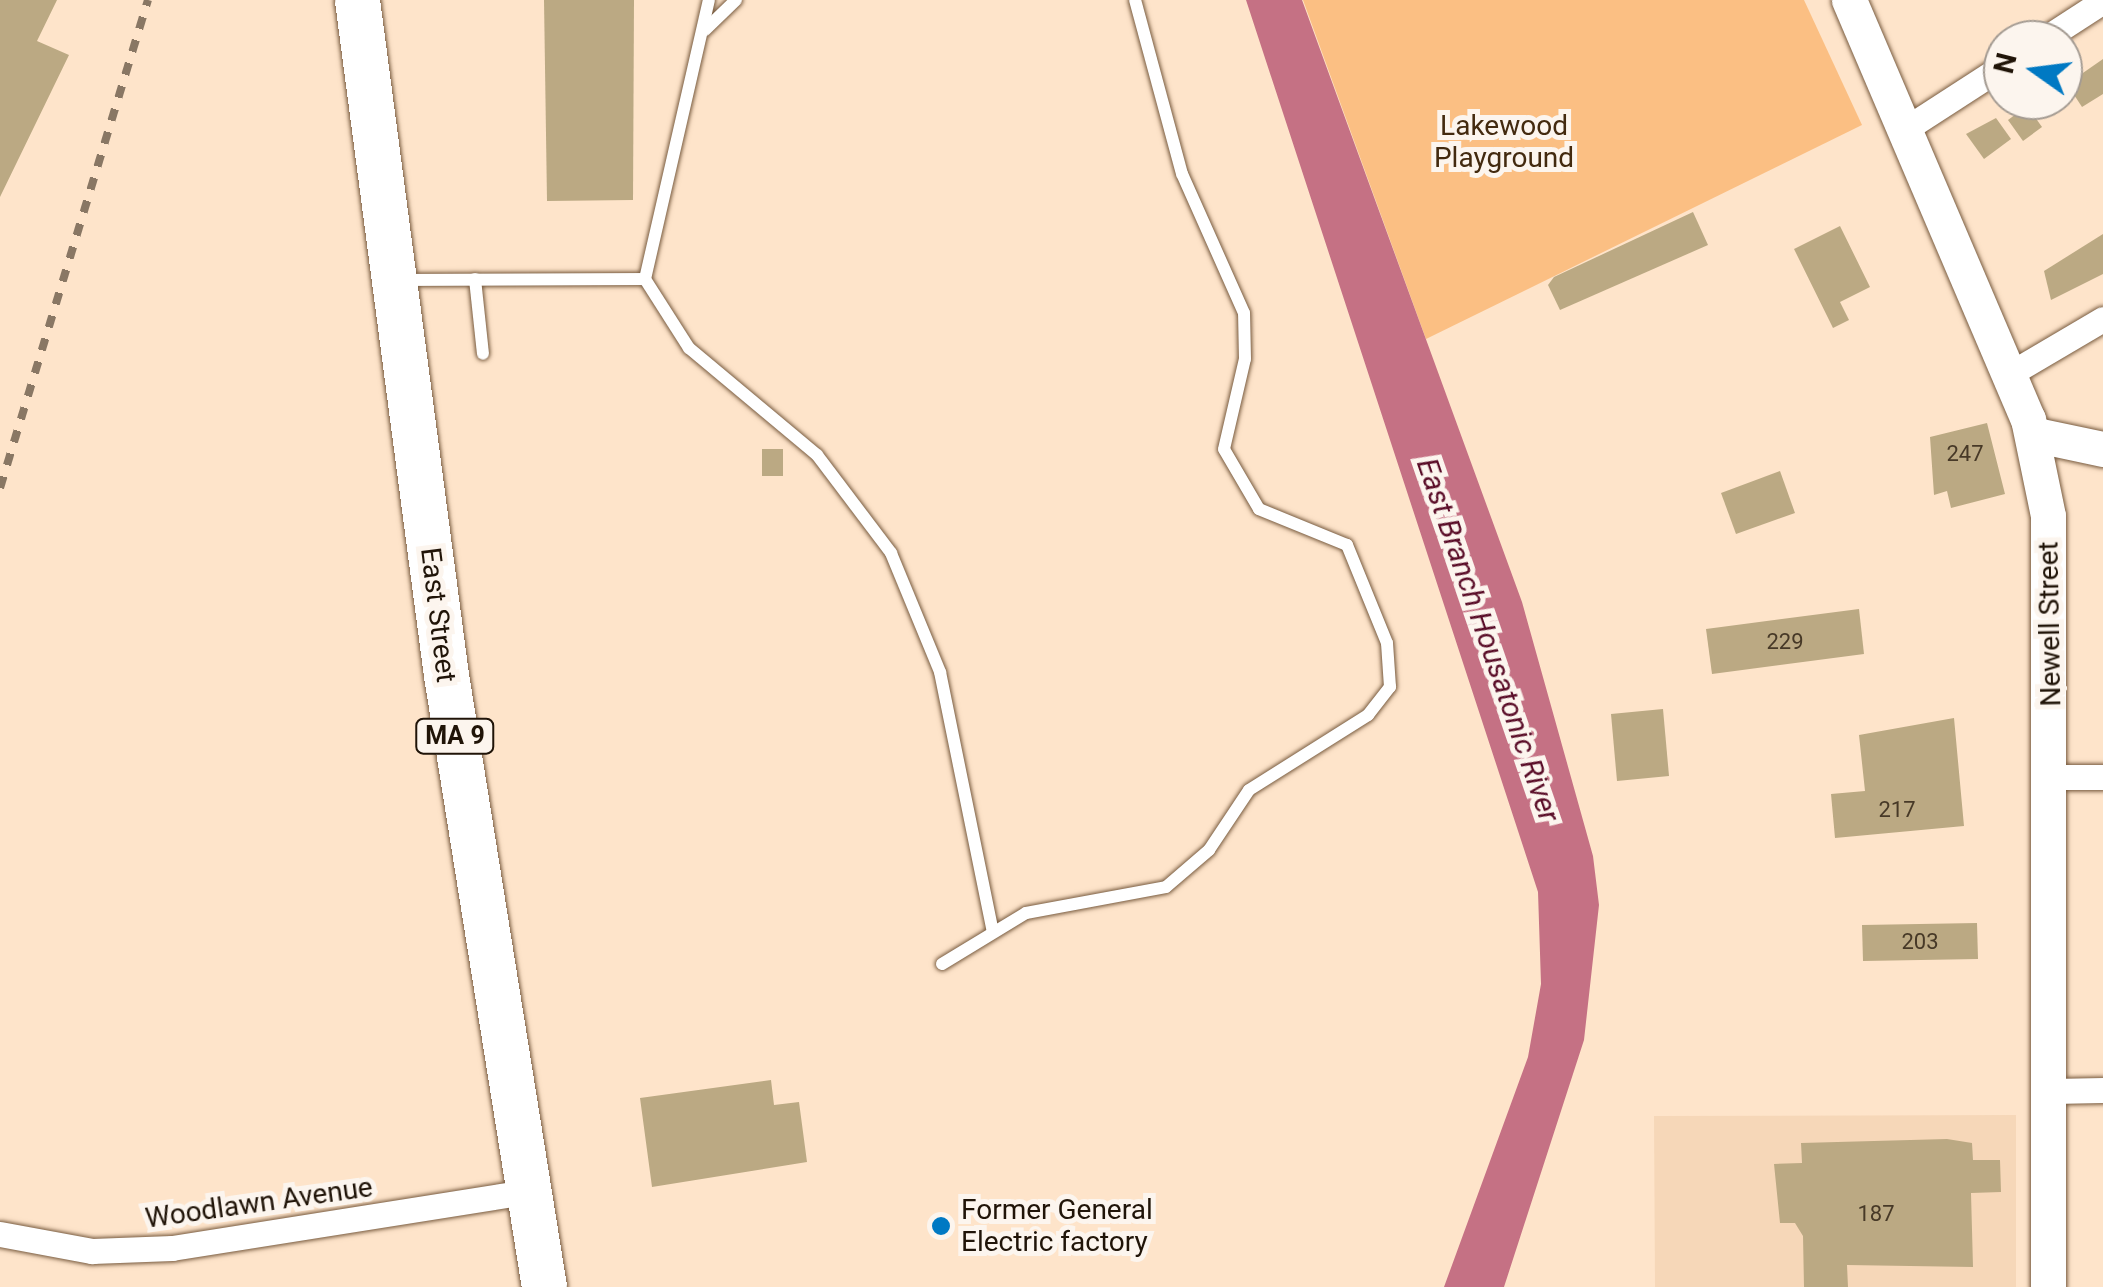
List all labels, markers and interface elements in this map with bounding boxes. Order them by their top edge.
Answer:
north arrow [1983,20,2083,120]
text: N [1987,50,2024,77]
park label: Lakewood Playground [1434,109,1574,175]
house number: 247 [1946,441,1984,467]
water label: East Branch Housatonic River [1409,453,1567,827]
street label: Newell Street [2032,541,2068,707]
street label: East Street [413,546,463,684]
house number: 229 [1766,629,1804,655]
road number: MA 9 [415,716,495,756]
house number: 217 [1878,797,1916,823]
house number: 203 [1901,929,1939,955]
street label: Woodlawn Avenue [143,1170,375,1236]
place label: Former General Electric factory [961,1193,1153,1259]
house number: 187 [1857,1201,1895,1227]
marker: Former General Electric factory [930,1215,952,1237]

